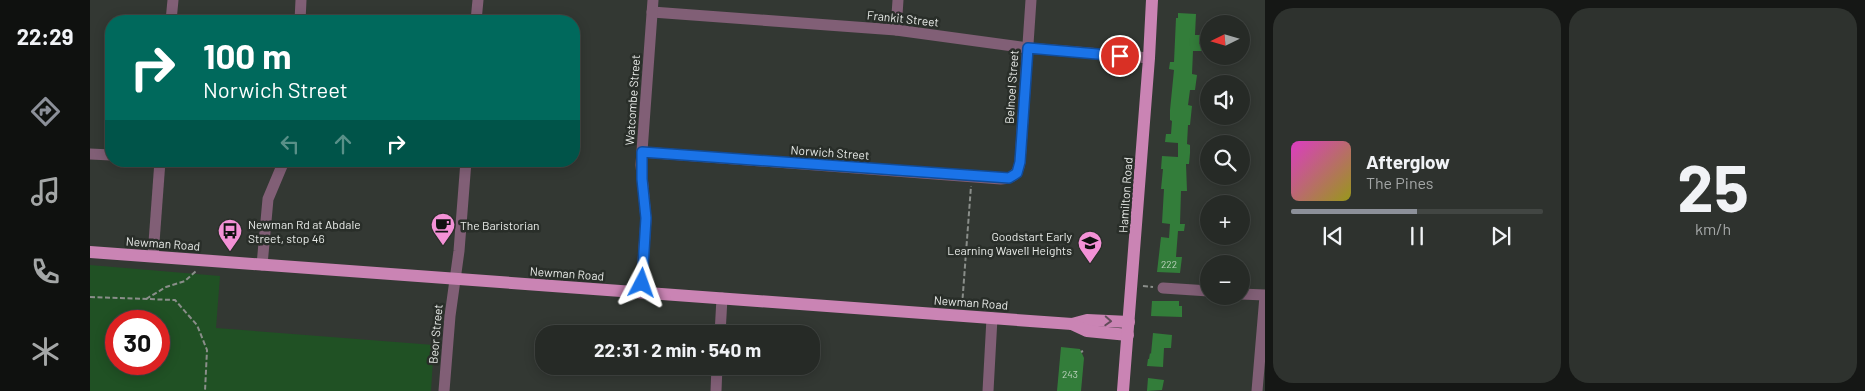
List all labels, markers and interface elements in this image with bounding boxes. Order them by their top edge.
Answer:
street label: Frankit Street [866,7,940,29]
north arrow [1200,15,1250,65]
map controls [1200,15,1250,305]
text: 22:29 [17,23,73,49]
text: 100 m [203,34,292,76]
icon: right [120,35,185,100]
pin [1099,35,1141,77]
icon: arrive [1106,42,1134,70]
street label: Belnoel Street [1001,50,1021,124]
street label: Watcombe Street [622,54,642,146]
button: sound [1200,75,1250,125]
text: Norwich Street [203,76,348,102]
icon: directions [28,94,63,129]
icon: left [276,130,304,158]
icon: ahead [329,130,357,158]
icon: right [382,130,410,158]
button: search [1200,135,1250,185]
street label: Norwich Street [790,142,870,162]
text: 25 [1677,147,1749,225]
text: Afterglow [1366,150,1450,173]
street label: Hamilton Road [1115,157,1135,233]
text: The Pines [1366,173,1434,192]
icon: music [28,174,63,209]
button: + [1200,195,1250,245]
cafe icon: The Baristorian [430,212,456,246]
place label: Newman Rd at Abdale Street, stop 46 [248,217,361,245]
bus stop icon: Newman Rd at Abdale Street, stop 46 [217,218,243,252]
place label: The Baristorian [460,218,540,232]
text: km/h [1695,219,1731,238]
icon: previous [1319,222,1347,250]
icon: pause [1403,222,1431,250]
icon: next [1487,222,1515,250]
place label: Goodstart Early Learning Wavell Heights [947,229,1072,257]
school or university icon: Goodstart Early Learning Wavell Heights [1077,230,1103,264]
street label: Newman Road [125,233,201,253]
icon: phone [28,254,63,289]
button: − [1200,255,1250,305]
position arrow [615,256,667,308]
house number: 222 [1161,258,1177,270]
street label: Newman Road [529,263,605,283]
street label: Newman Road [933,292,1009,312]
street label: Beor Street [425,304,445,364]
speed limit sign: 30 [105,310,170,375]
one-way arrow [1104,315,1112,326]
icon: climate [28,334,63,369]
text: 22:31 · 2 min · 540 m [594,338,761,361]
house number: 243 [1062,368,1078,380]

